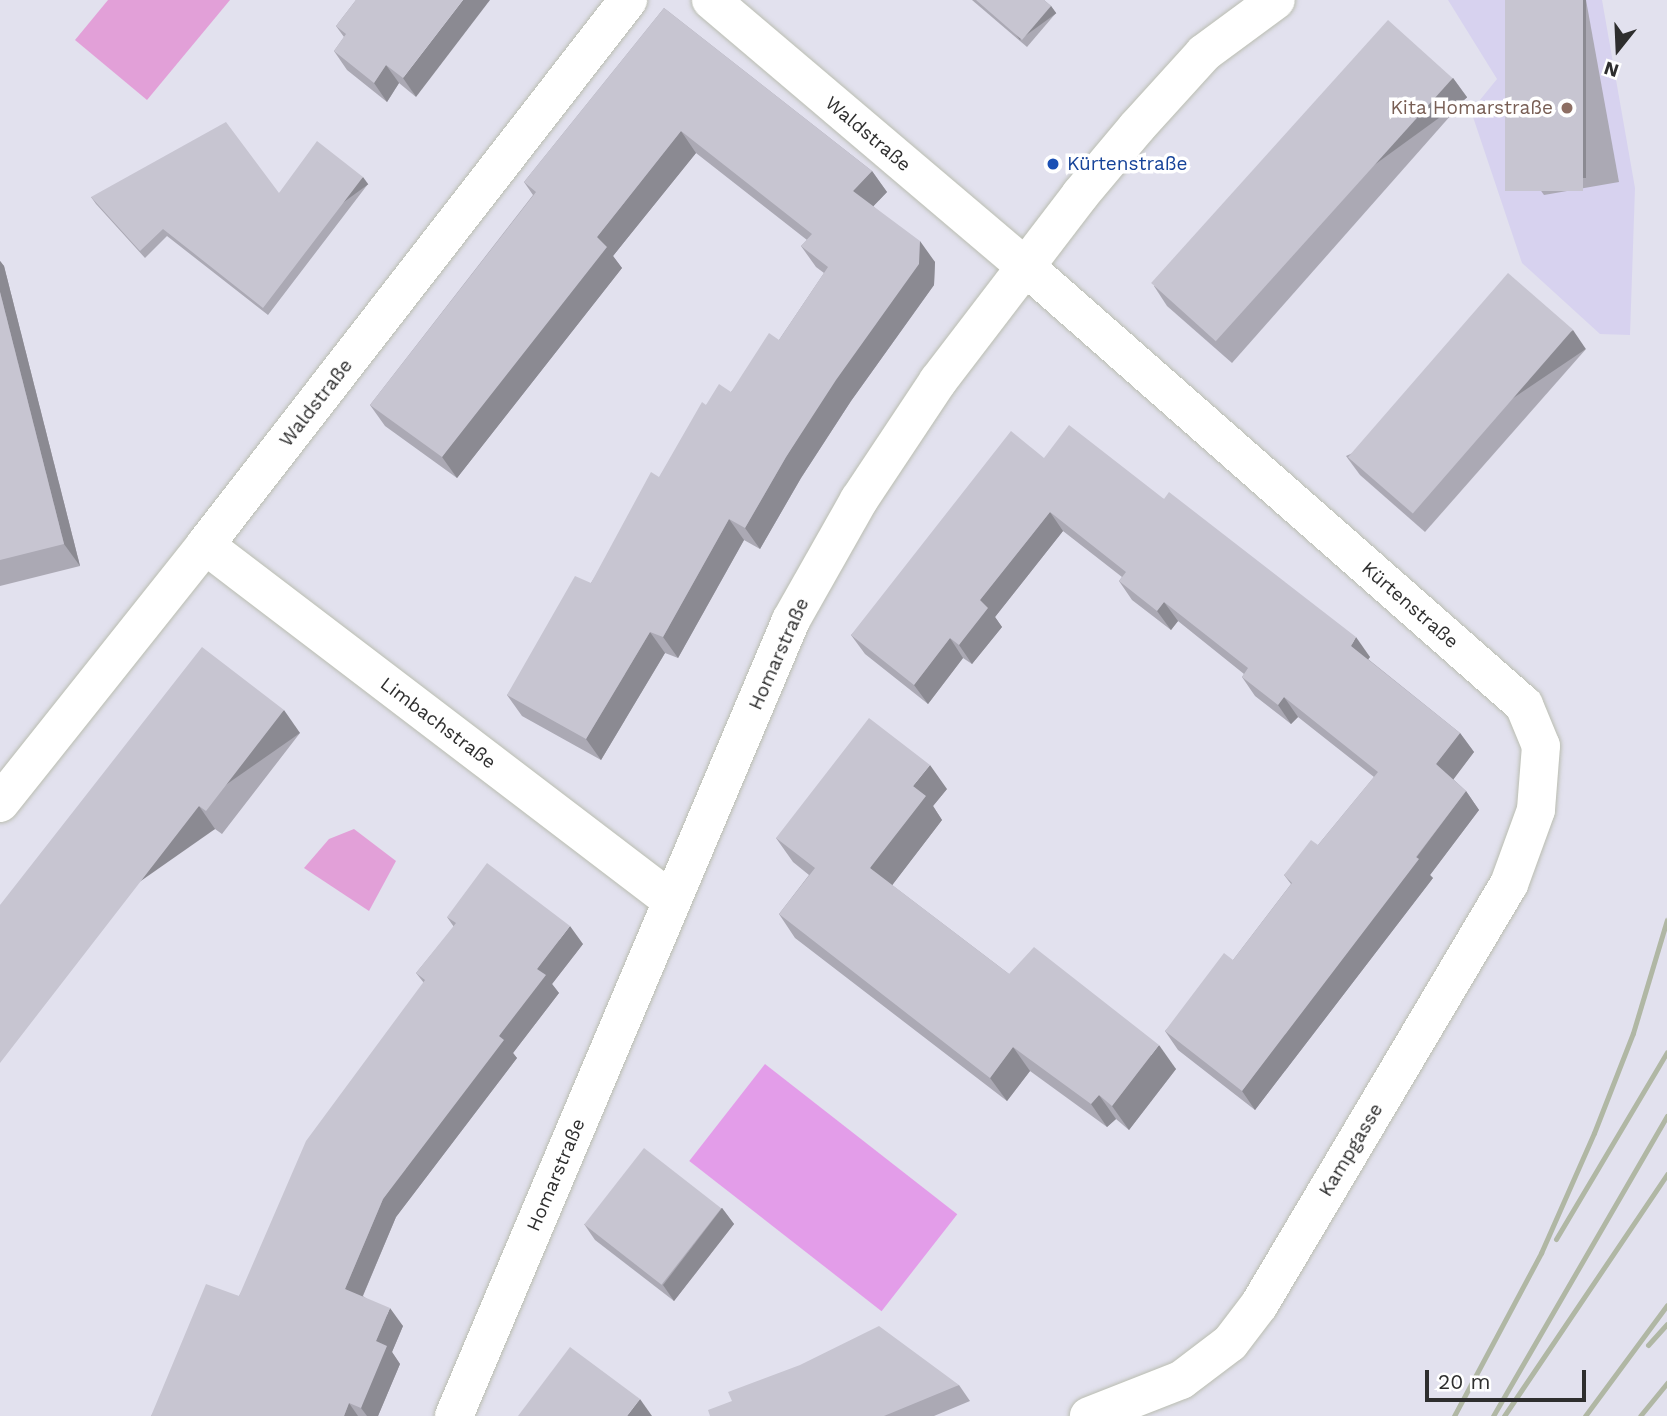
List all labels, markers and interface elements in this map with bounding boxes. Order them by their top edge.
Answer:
north arrow [1583,14,1653,84]
text: N [1601,56,1622,83]
street label: Waldstraße [821,92,915,176]
place label: Kita Homarstraße [1390,97,1553,119]
marker: Kita Homarstraße [1559,100,1575,116]
place label: Kürtenstraße [1067,153,1187,175]
marker: Kürtenstraße [1045,156,1061,172]
street label: Waldstraße [275,355,357,451]
street label: Kürtenstraße [1357,557,1463,653]
street label: Homarstraße [744,594,814,714]
street label: Limbachstraße [376,672,500,774]
street label: Kampgasse [1314,1099,1388,1201]
street label: Homarstraße [522,1115,590,1235]
scale bar [1429,1356,1590,1400]
text: 20 m [1438,1369,1490,1394]

